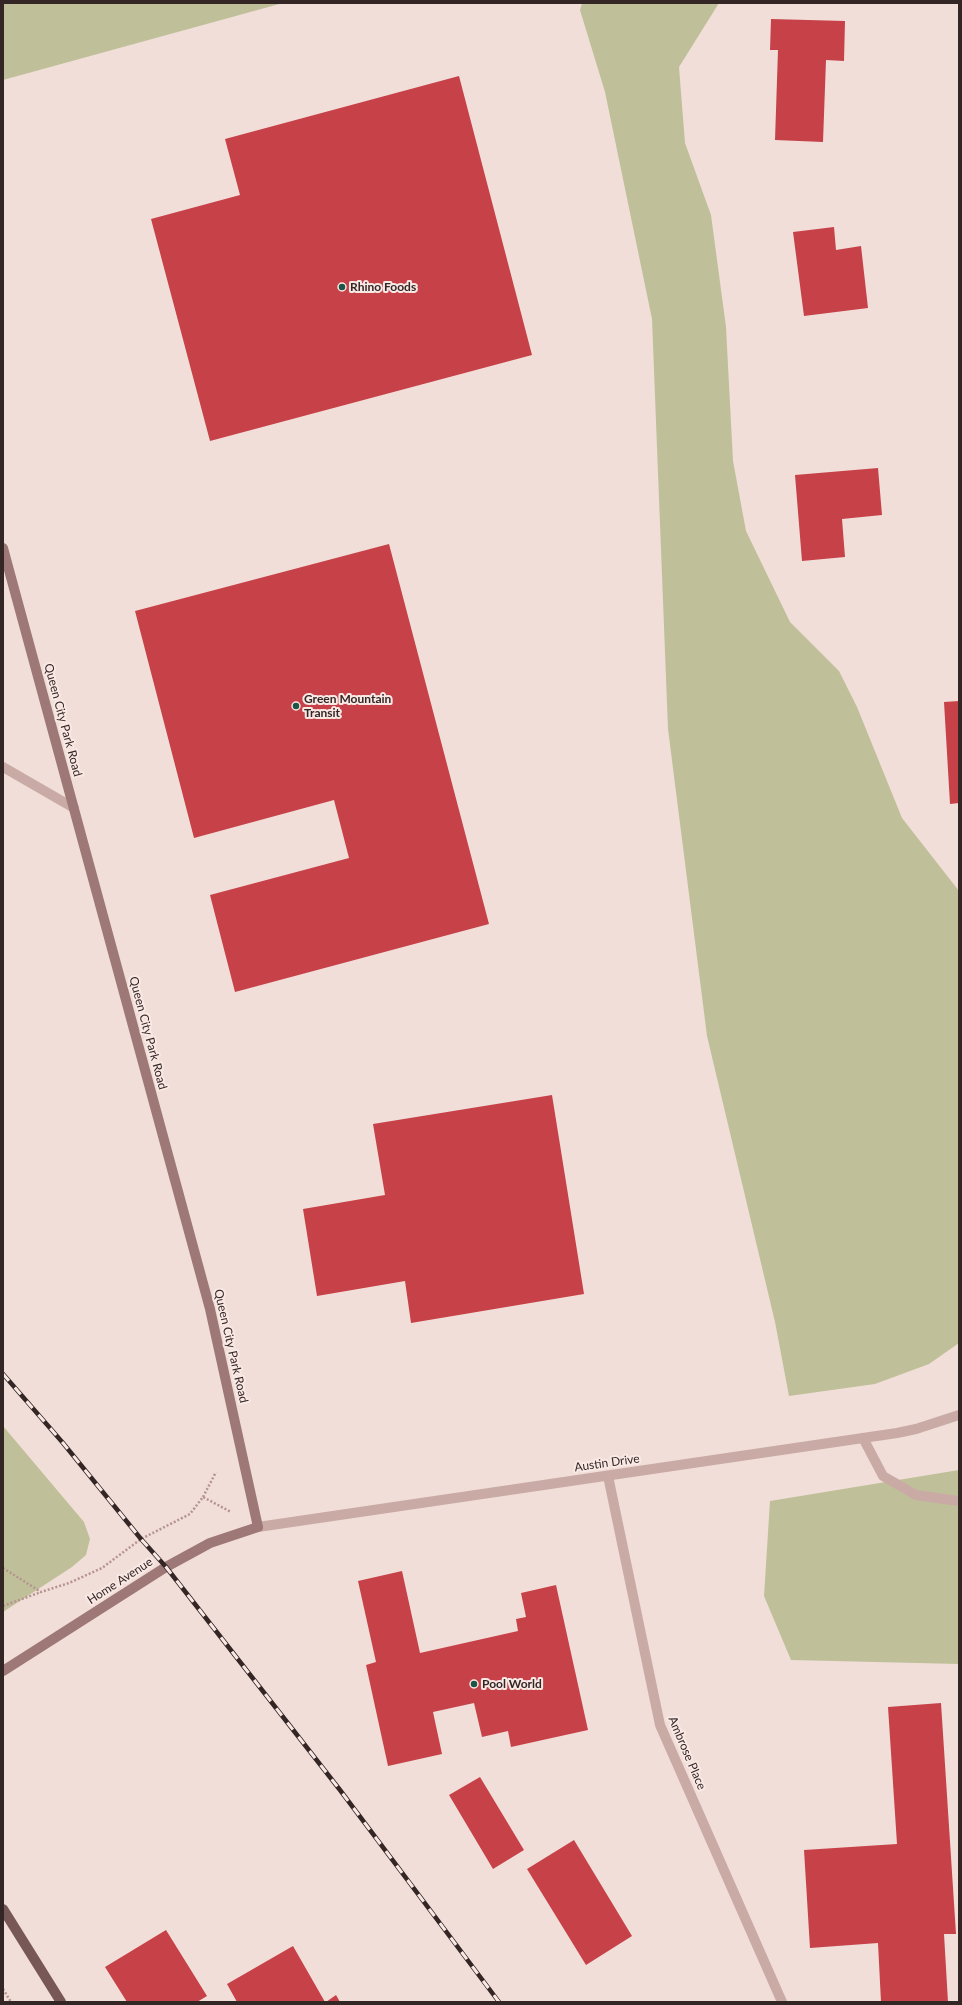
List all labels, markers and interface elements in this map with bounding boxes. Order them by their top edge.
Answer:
place label: Rhino Foods [350,280,416,294]
marker: Rhino Foods [337,282,347,292]
street label: Queen City Park Road [41,662,85,778]
place label: Green Mountain Transit [304,692,391,720]
marker: Green Mountain Transit [291,701,301,711]
street label: Queen City Park Road [126,975,170,1091]
street label: Queen City Park Road [211,1288,251,1404]
street label: Austin Drive [574,1451,640,1475]
street label: Home Avenue [85,1555,155,1607]
place label: Pool World [482,1677,542,1691]
marker: Pool World [469,1679,479,1689]
street label: Ambrose Place [665,1714,709,1792]

